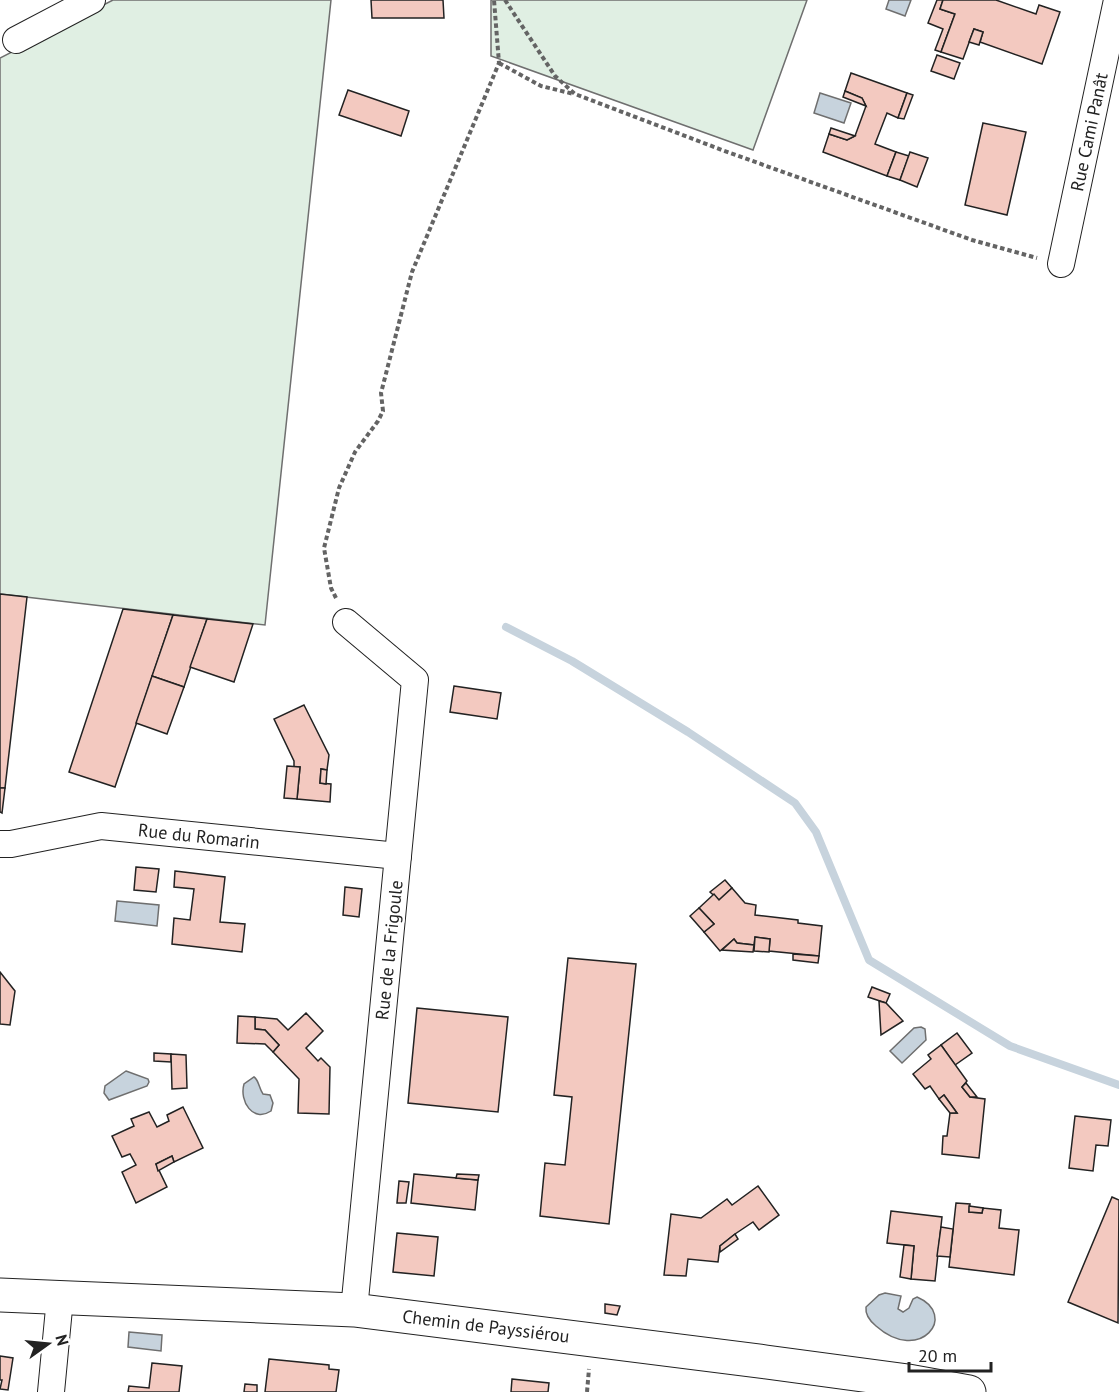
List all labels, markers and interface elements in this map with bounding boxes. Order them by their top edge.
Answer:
street label: Rue Cami Panât [1065,71,1113,193]
street label: Rue du Romarin [137,818,261,854]
street label: Rue de la Frigoule [370,879,408,1021]
street label: Chemin de Payssiérou [401,1304,571,1348]
north arrow [18,1314,78,1374]
text: N [51,1332,74,1348]
scale bar [909,1335,992,1373]
text: 20 m [918,1344,957,1367]

